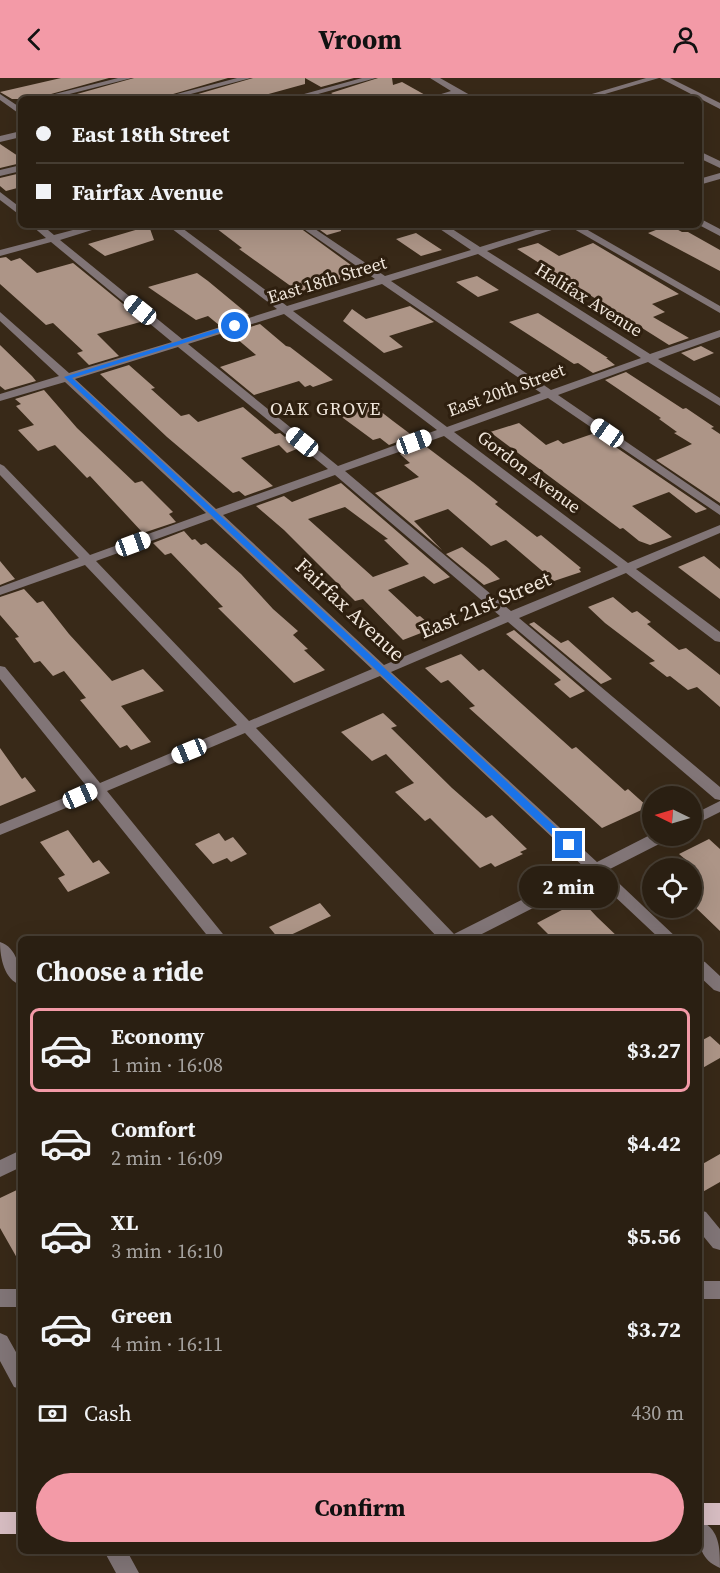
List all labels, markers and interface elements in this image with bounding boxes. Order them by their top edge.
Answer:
text: Vroom [318,21,402,58]
icon: back [18,23,51,56]
icon: person [669,23,702,56]
text: East 18th Street [72,119,230,149]
text: Fairfax Avenue [72,177,223,207]
street label: East 18th Street [264,250,390,309]
street label: Halifax Avenue [531,257,648,343]
car [120,292,160,328]
route start [221,312,248,339]
street label: East 20th Street [444,357,568,422]
district label: OAK GROVE [270,396,382,421]
car [587,415,627,451]
car [282,424,322,460]
street label: Gordon Avenue [472,424,586,519]
car [394,427,434,457]
car [113,529,153,559]
street label: Fairfax Avenue [289,551,411,668]
street label: East 21st Street [415,564,555,645]
car [169,736,209,766]
car [60,780,100,812]
north arrow [642,786,702,846]
map controls [642,786,702,918]
route end [555,831,582,858]
button: locate [642,858,702,918]
callout: 2 min [520,866,618,908]
text: 2 min [543,873,594,901]
text: Choose a ride [36,953,204,990]
text: Economy [111,1021,205,1051]
icon: car [39,1023,93,1077]
text: $3.27 [627,1035,681,1065]
text: 1 min · 16:08 [111,1051,223,1079]
text: Comfort [111,1114,195,1144]
icon: car [39,1116,93,1170]
text: $4.42 [627,1128,681,1158]
text: 2 min · 16:09 [111,1144,223,1172]
text: XL [111,1207,138,1237]
icon: car [39,1209,93,1263]
text: $5.56 [627,1221,681,1251]
text: 3 min · 16:10 [111,1237,223,1265]
text: Green [111,1300,172,1330]
icon: car [39,1302,93,1356]
text: $3.72 [627,1314,681,1344]
text: 4 min · 16:11 [111,1330,223,1358]
icon: cash [36,1397,69,1430]
text: Cash [84,1398,132,1428]
text: 430 m [631,1399,684,1427]
button: Confirm [36,1473,684,1542]

